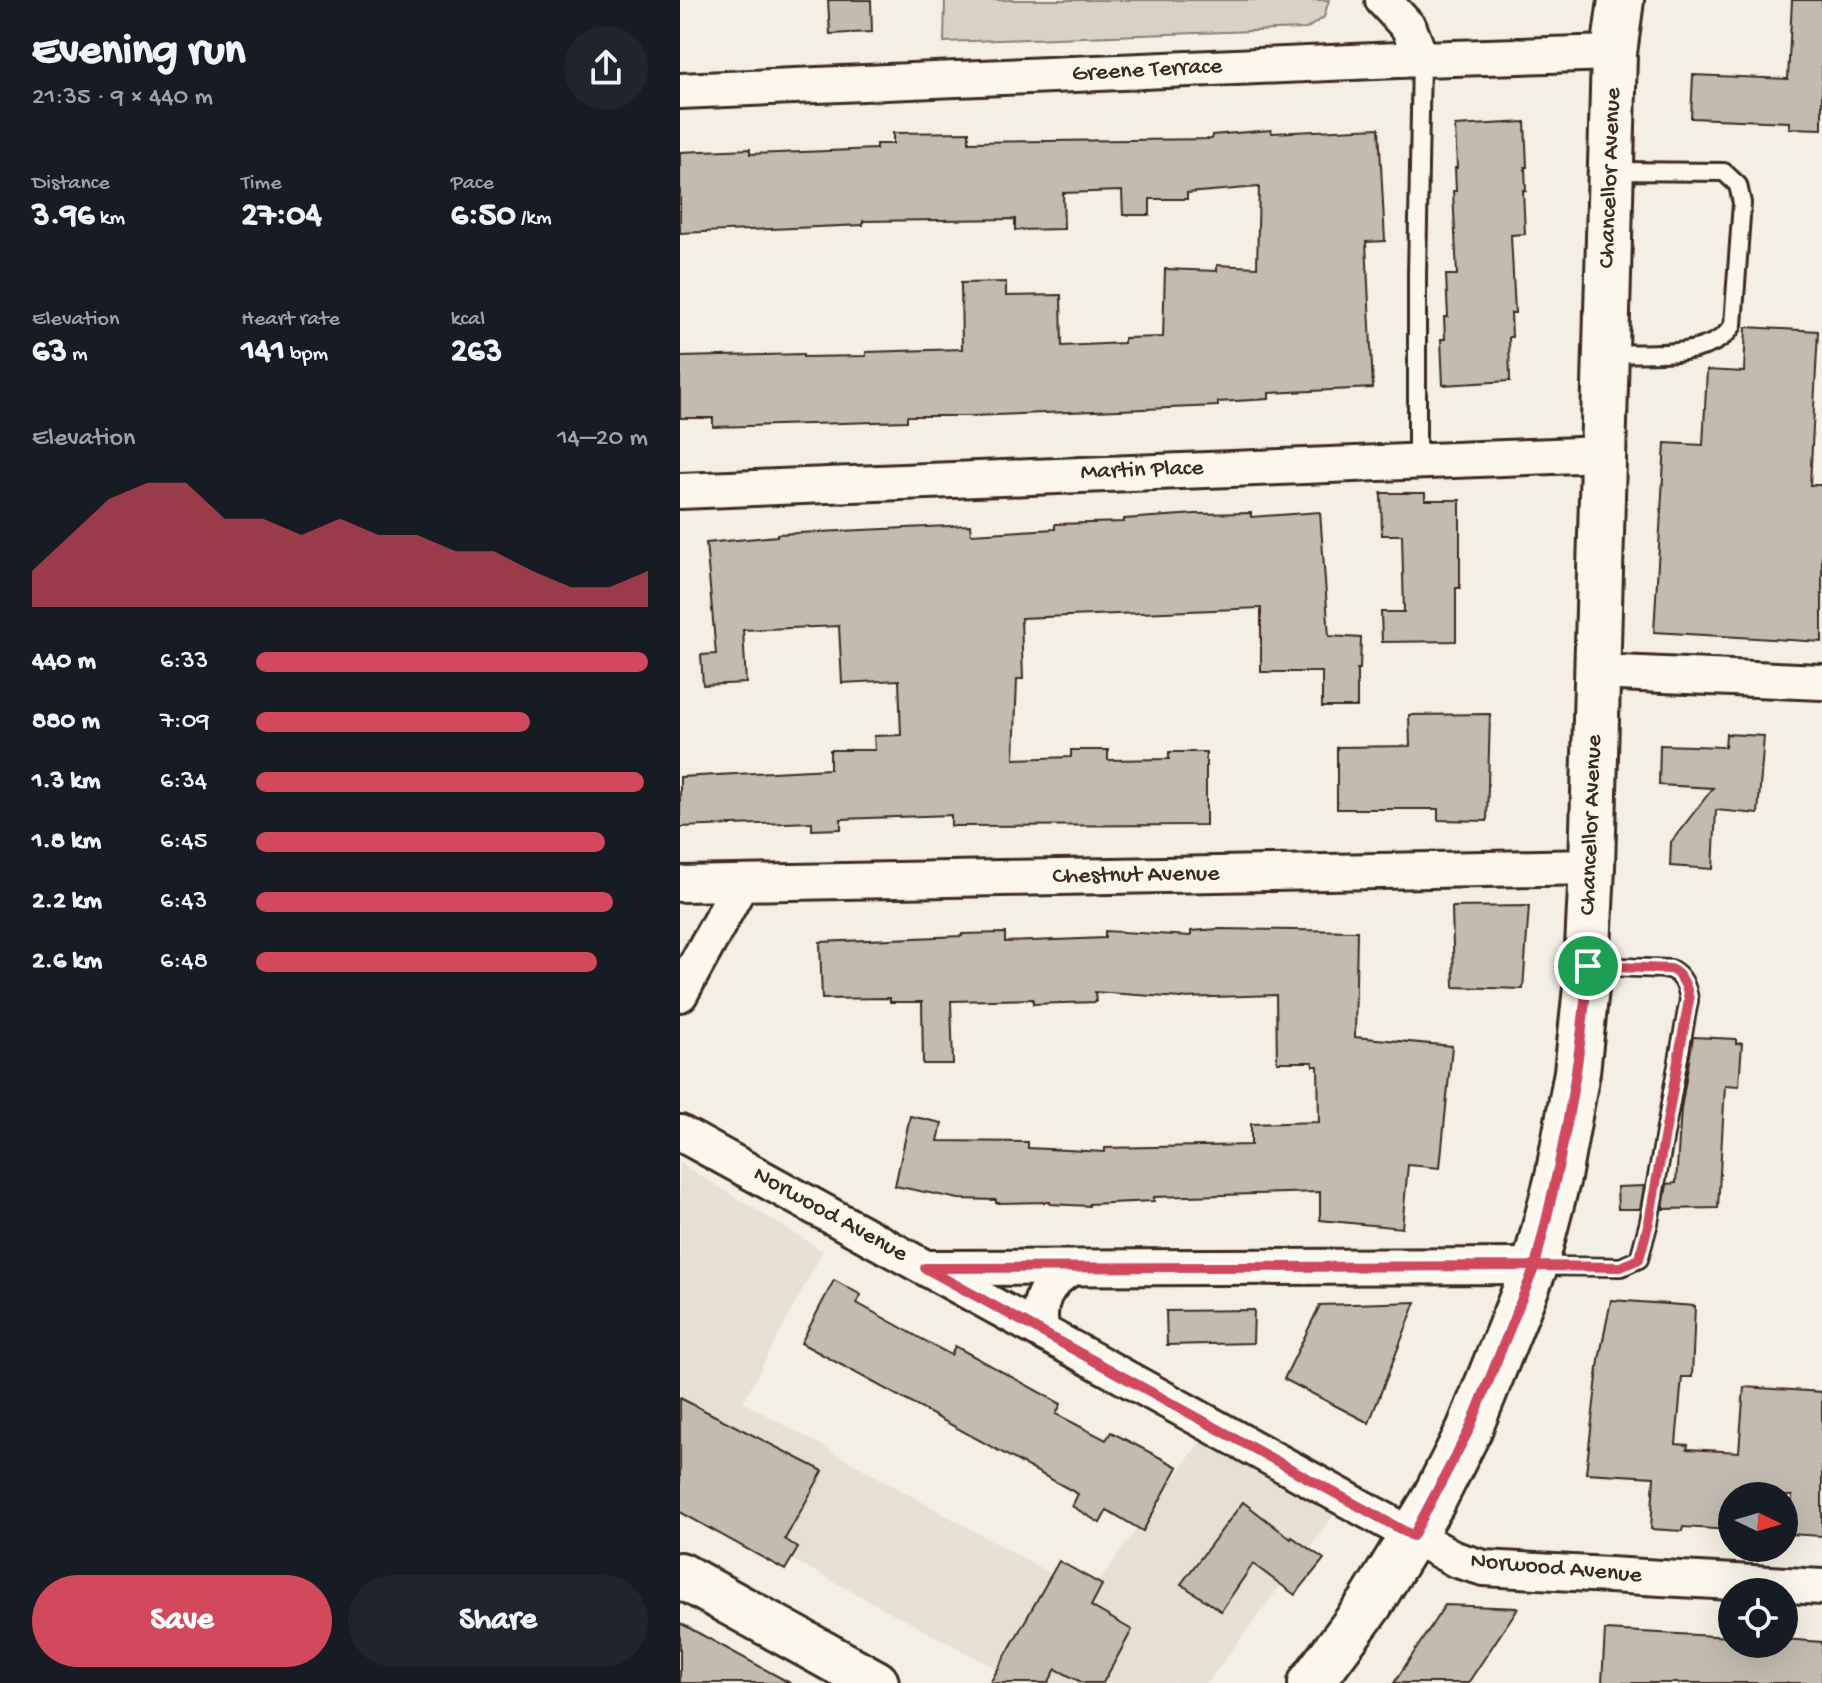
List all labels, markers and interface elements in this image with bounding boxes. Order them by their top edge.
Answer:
button: share [564,26,648,110]
text: Evening run [32,27,245,79]
street label: Greene Terrace [1071,53,1223,89]
text: 21:35 · 9 × 440 m [32,83,213,114]
street label: Chancellor Avenue [1593,87,1629,269]
text: Distance [32,171,110,197]
text: Time [241,171,282,197]
text: Pace [451,171,494,197]
text: 3.96 [32,197,95,237]
text: 27:04 [241,197,322,237]
text: 6:50 [451,197,516,237]
text: km [95,206,125,232]
text: /km [516,206,552,232]
text: Elevation [32,307,119,333]
text: Heart rate [241,307,340,333]
text: kcal [451,307,485,333]
text: 63 [32,333,67,373]
text: 141 [241,333,285,373]
text: 263 [451,333,502,373]
text: m [67,342,88,368]
text: bpm [285,342,328,368]
text: Elevation [32,424,135,455]
text: 14–20 m [557,424,648,455]
street label: Martin Place [1080,454,1205,488]
text: 440 m [32,647,96,678]
text: 6:33 [160,647,208,678]
text: 880 m [32,707,100,738]
text: 7:09 [160,707,209,738]
street label: Chancellor Avenue [1574,734,1610,916]
text: 1.3 km [32,767,100,798]
text: 6:34 [160,767,207,798]
text: 1.8 km [32,827,101,858]
text: 6:45 [160,827,207,858]
street label: Chestnut Avenue [1052,860,1220,892]
text: 2.2 km [32,887,102,918]
text: 6:43 [160,887,207,918]
pin [1554,932,1622,1000]
icon: arrive [1566,944,1610,988]
text: 2.6 km [32,947,102,978]
text: 6:48 [160,947,208,978]
street label: Norwood Avenue [748,1161,913,1270]
north arrow [1718,1482,1798,1562]
map controls [1718,1482,1798,1658]
street label: Norwood Avenue [1469,1547,1644,1591]
button: Save [32,1575,332,1667]
button: Share [348,1575,648,1667]
button: locate [1718,1578,1798,1658]

